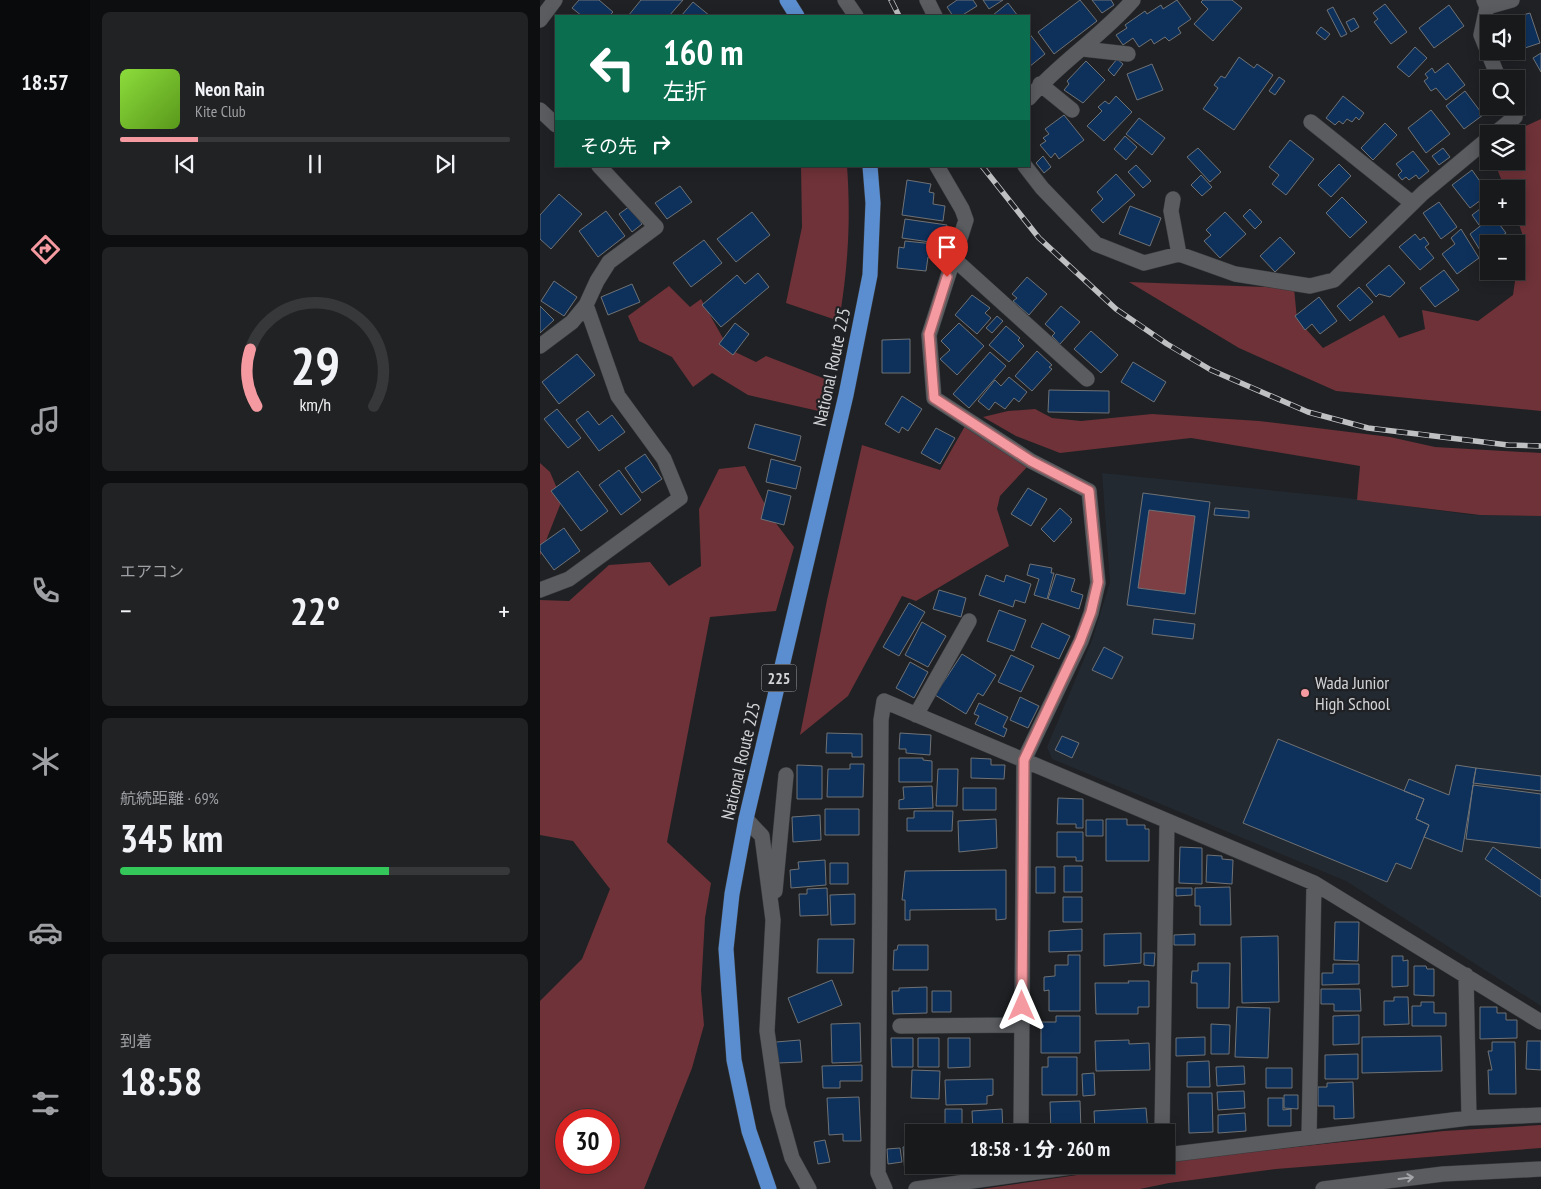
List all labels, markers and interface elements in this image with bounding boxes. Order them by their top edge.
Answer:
map controls [1480,15,1525,280]
button: sound [1480,15,1525,60]
text: 160 m [663,29,744,75]
icon: left [580,35,645,100]
text: 18:57 [21,68,69,96]
button: search [1480,70,1525,115]
text: Neon Rain [195,77,264,101]
text: 左折 [663,77,707,105]
text: Kite Club [195,101,246,121]
button: layers [1480,125,1525,170]
icon: right [647,130,675,158]
text: その先 [580,134,637,158]
icon: previous [171,150,199,178]
icon: pause [301,150,329,178]
icon: next [431,150,459,178]
button: + [1480,180,1525,225]
pin [926,226,968,277]
icon: directions [28,232,63,267]
icon: arrive [933,233,961,261]
button: − [1480,235,1525,280]
street label: National Route 225 [808,306,855,428]
text: 29 [290,332,340,399]
text: km/h [299,393,331,416]
icon: music [28,403,63,438]
text: エアコン [120,561,184,581]
icon: phone [28,573,63,608]
text: 22° [290,586,340,635]
text: − [120,592,132,629]
text: + [498,592,510,629]
road number: 225 [762,664,796,691]
place label: Wada Junior High School [1315,671,1391,715]
marker: Wada Junior High School [1299,687,1311,699]
street label: National Route 225 [716,700,765,822]
icon: climate [28,744,63,779]
text: 航続距離 · 69% [120,788,219,808]
text: 345 km [120,813,223,862]
icon: car [28,915,63,950]
position arrow [995,979,1047,1031]
text: 到着 [120,1031,152,1051]
text: 18:58 [120,1056,202,1105]
icon: filters [28,1086,63,1121]
speed limit sign: 30 [555,1109,620,1174]
text: 18:58 · 1 分 · 260 m [970,1137,1110,1161]
one-way arrow [1398,1173,1414,1183]

